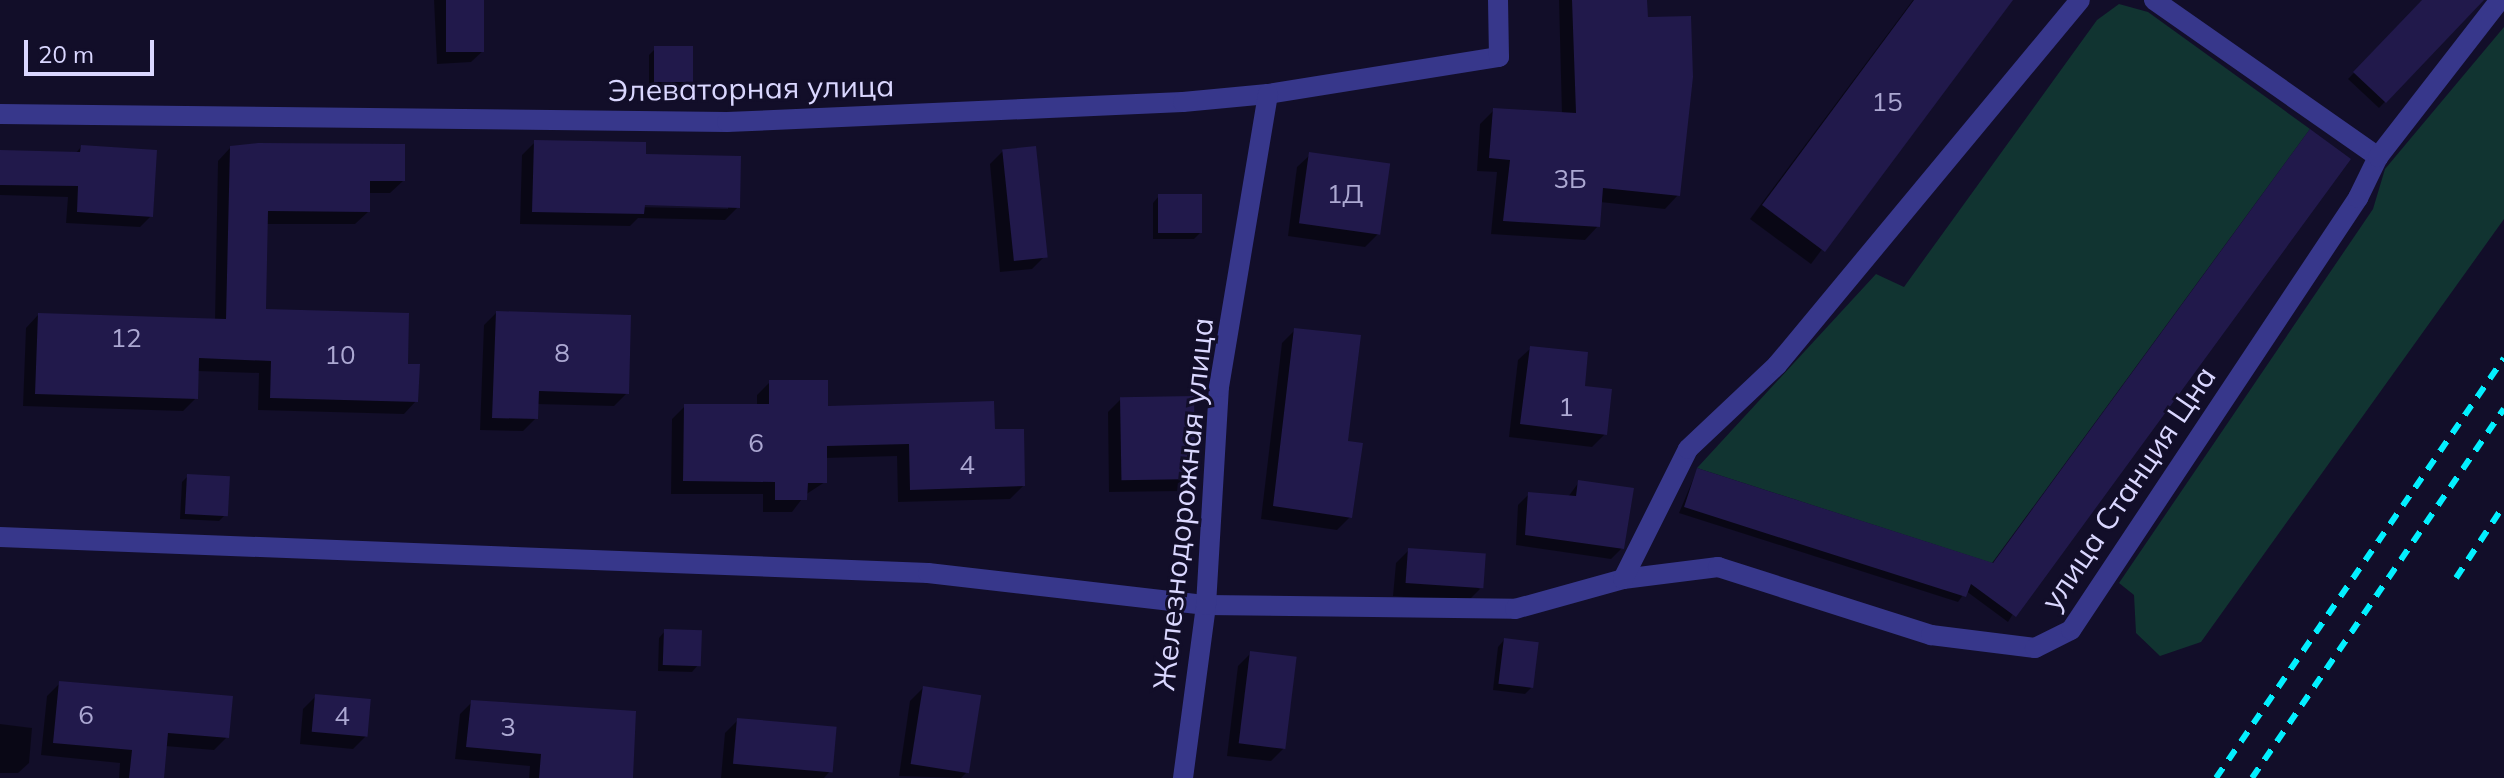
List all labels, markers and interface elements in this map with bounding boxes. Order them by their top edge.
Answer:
scale bar [28,24,158,74]
text: 20 m [38,39,94,69]
street label: Элеваторная улица [607,67,895,109]
house number: 15 [1871,86,1903,118]
house number: 3Б [1553,163,1587,195]
house number: 1Д [1327,178,1363,210]
street label: Железнодорожная улица [1146,316,1220,692]
house number: 12 [110,322,142,354]
house number: 8 [554,337,570,369]
house number: 10 [324,339,356,371]
street label: улица Станция Цна [2033,359,2223,617]
house number: 1 [1558,391,1574,423]
house number: 6 [748,427,764,459]
house number: 4 [959,449,975,481]
house number: 6 [78,699,94,731]
house number: 4 [334,700,350,732]
house number: 3 [500,711,516,743]

